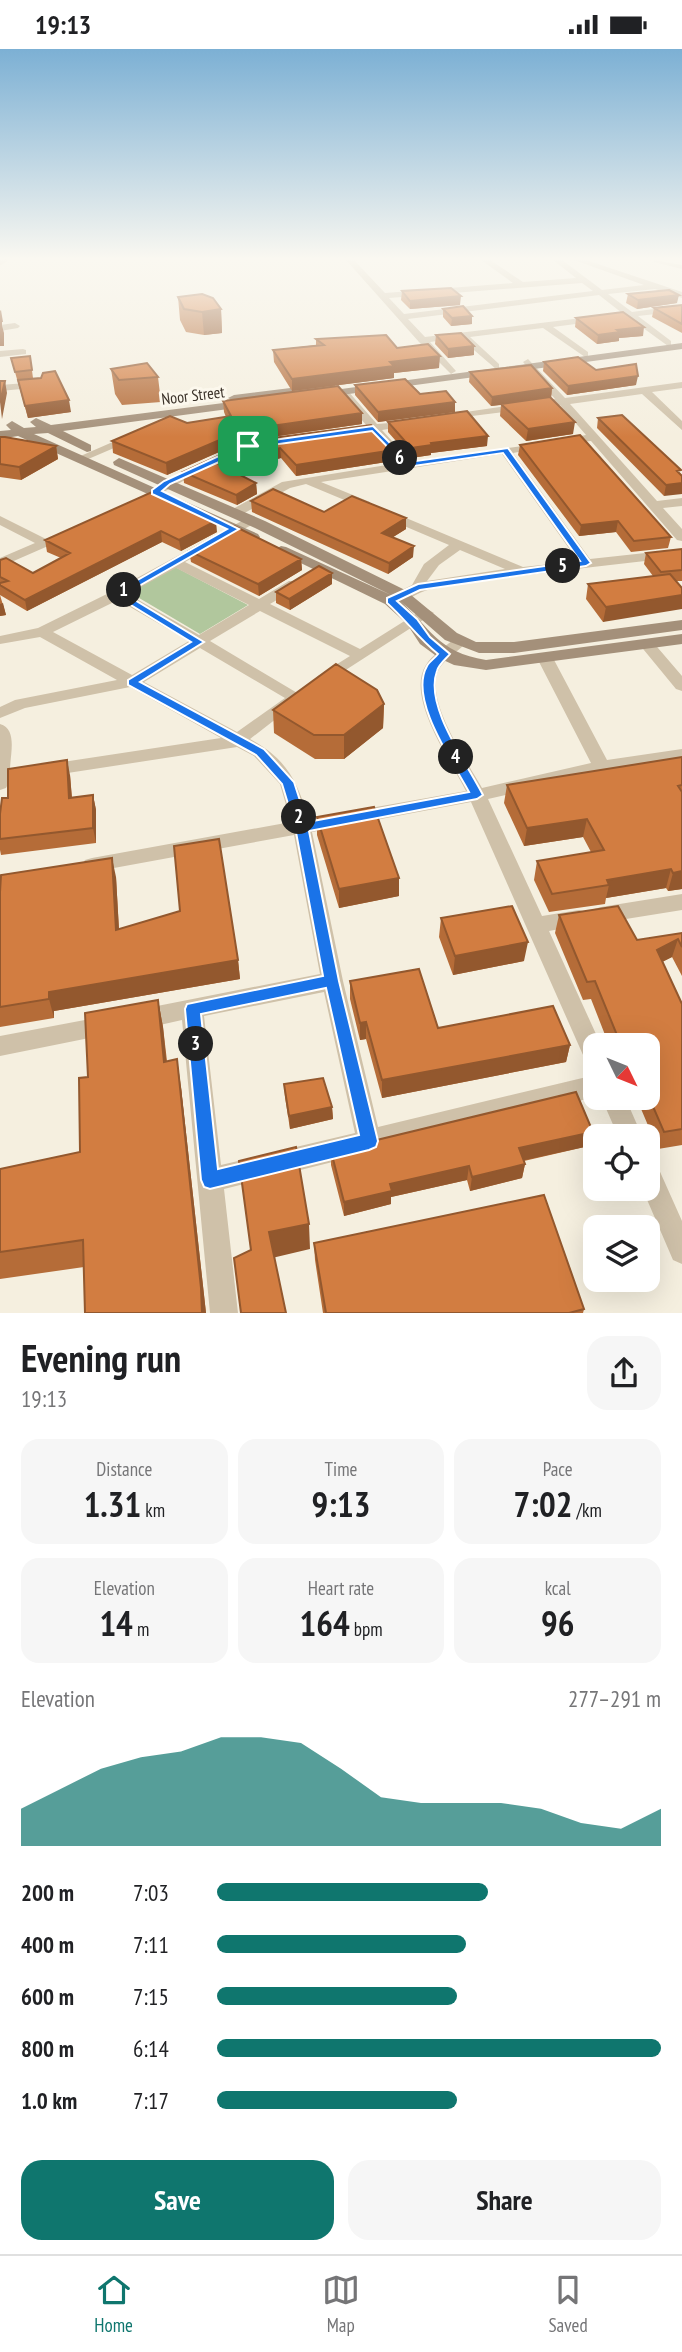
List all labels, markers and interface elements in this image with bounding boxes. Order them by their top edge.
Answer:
text: 19:13 [35,8,91,41]
street label: Noor Street [160,381,226,409]
pin [218,416,278,476]
icon: arrive [229,427,267,465]
pin: 6 [382,441,418,475]
text: 6 [395,445,404,469]
pin: 5 [546,549,580,583]
text: 5 [558,553,567,577]
pin: 1 [106,573,142,607]
text: 1 [119,577,128,601]
pin: 4 [438,739,474,775]
text: 4 [451,744,460,768]
pin: 2 [282,799,316,835]
text: 2 [294,804,303,828]
pin: 3 [178,1027,214,1061]
text: 3 [191,1031,200,1055]
north arrow [583,1033,660,1109]
map controls [583,1033,660,1292]
button: locate [583,1124,660,1201]
button: layers [583,1215,660,1292]
text: Evening run [21,1333,181,1382]
button: share [587,1336,661,1410]
text: 19:13 [21,1384,67,1413]
text: Distance [96,1457,152,1481]
text: Time [325,1457,357,1481]
text: Pace [543,1457,573,1481]
text: 1.31 [84,1481,141,1527]
text: 9:13 [312,1481,370,1527]
text: 7:02 [513,1481,572,1527]
text: km [141,1498,165,1522]
text: /km [572,1498,602,1522]
text: Elevation [94,1576,155,1600]
text: Heart rate [308,1576,374,1600]
text: kcal [545,1576,571,1600]
text: 14 [99,1600,133,1646]
text: 164 [299,1600,350,1646]
text: 96 [541,1600,574,1646]
text: m [133,1617,149,1641]
text: bpm [350,1617,383,1641]
text: Elevation [21,1684,95,1713]
text: 277–291 m [568,1684,661,1713]
text: 200 m [21,1878,74,1907]
text: 7:03 [133,1878,169,1907]
text: 400 m [21,1930,74,1959]
text: 7:11 [133,1930,169,1959]
text: 600 m [21,1982,74,2011]
text: 7:15 [133,1982,169,2011]
text: 800 m [21,2034,74,2063]
text: 6:14 [133,2034,169,2063]
text: 1.0 km [21,2086,77,2115]
text: 7:17 [133,2086,169,2115]
button: Save [21,2160,334,2240]
button: Share [348,2160,661,2240]
tab: Home [94,2271,133,2337]
tab: Map [322,2271,360,2337]
tab: Saved [548,2271,588,2337]

